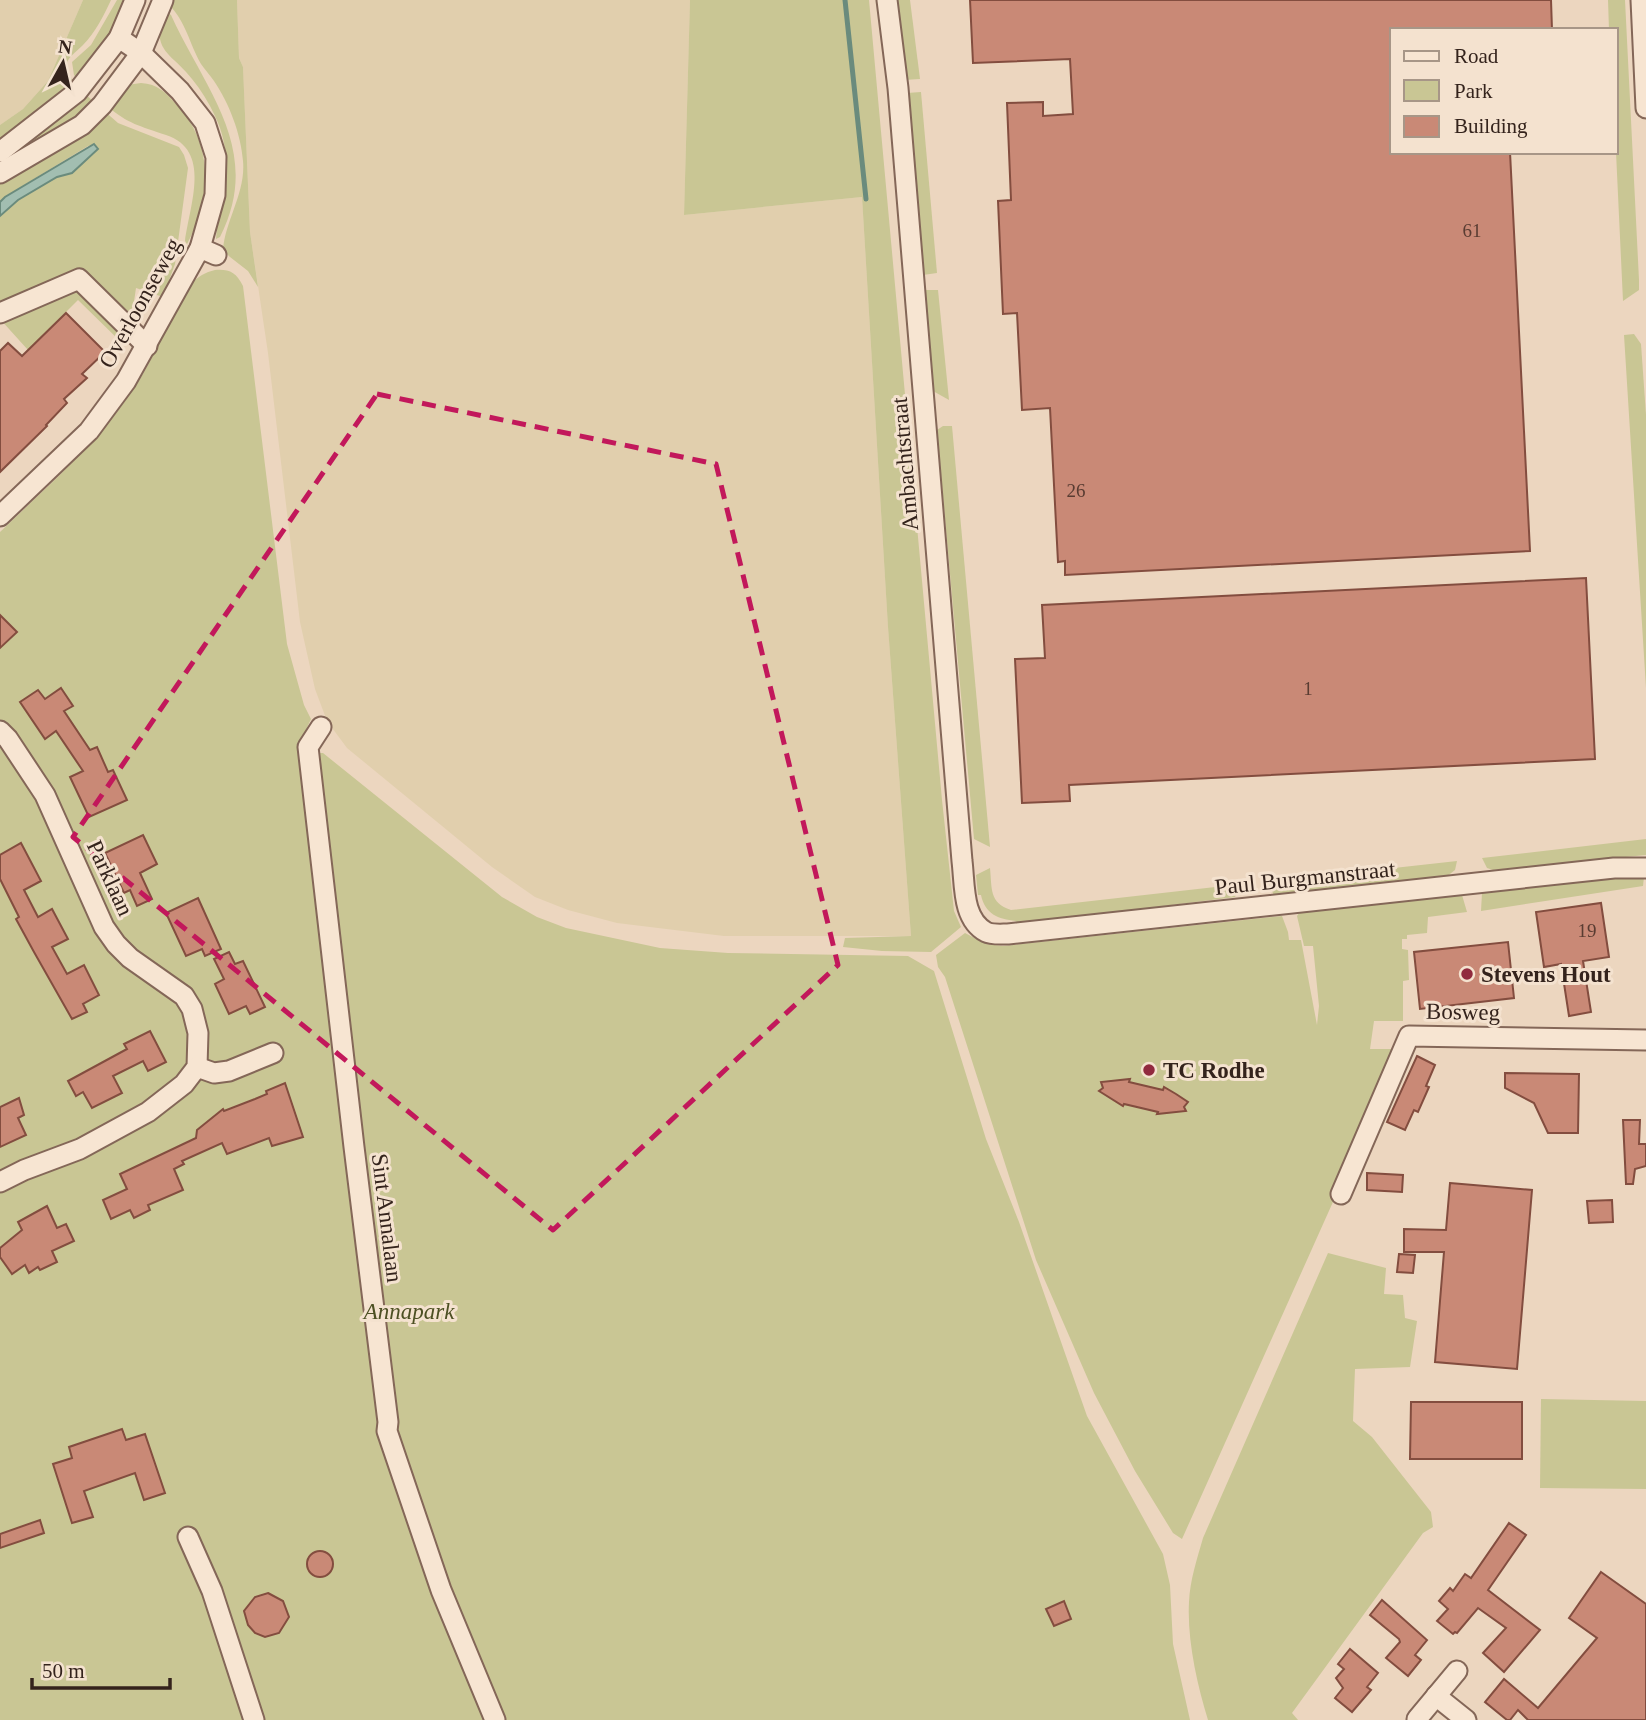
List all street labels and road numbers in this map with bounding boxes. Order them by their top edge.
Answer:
street label: Overloonseweg [94,233,186,372]
street label: Ambachtstraat [887,396,923,532]
street label: Parklaan [82,836,139,920]
street label: Paul Burgmanstraat [1213,856,1397,900]
street label: Bosweg [1426,999,1501,1025]
street label: Sint Annalaan [367,1152,407,1284]

